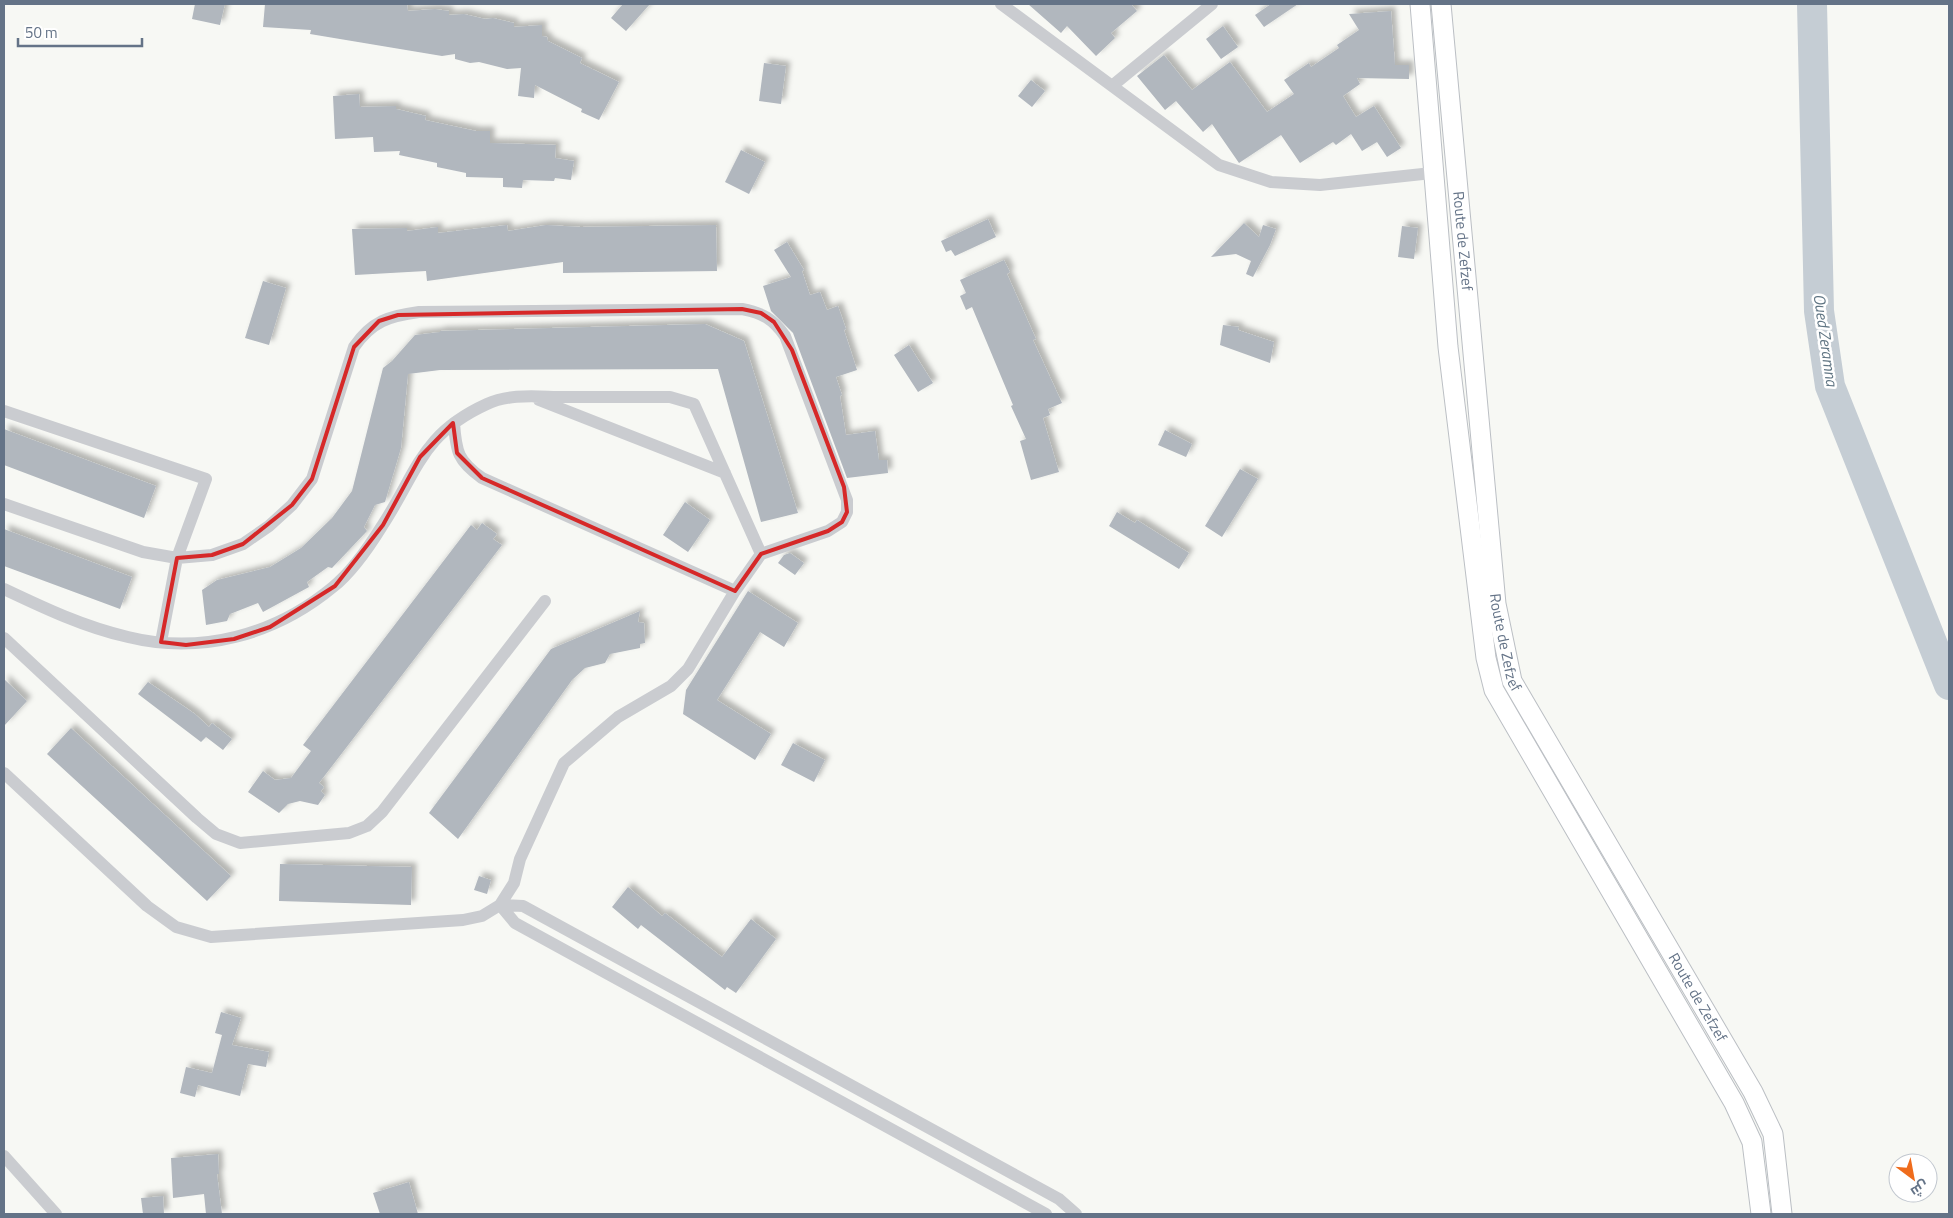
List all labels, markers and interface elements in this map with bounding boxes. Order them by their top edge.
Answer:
scale bar [18,15,141,47]
text: 50 m [25,21,58,44]
street label: Route de Zefzef [1447,190,1479,292]
water label: Oued Zeramna [1808,292,1845,389]
street label: Route de Zefzef [1484,593,1528,696]
street label: Route de Zefzef [1663,948,1733,1046]
north arrow [1888,1153,1938,1203]
text: ش [1907,1176,1933,1203]

